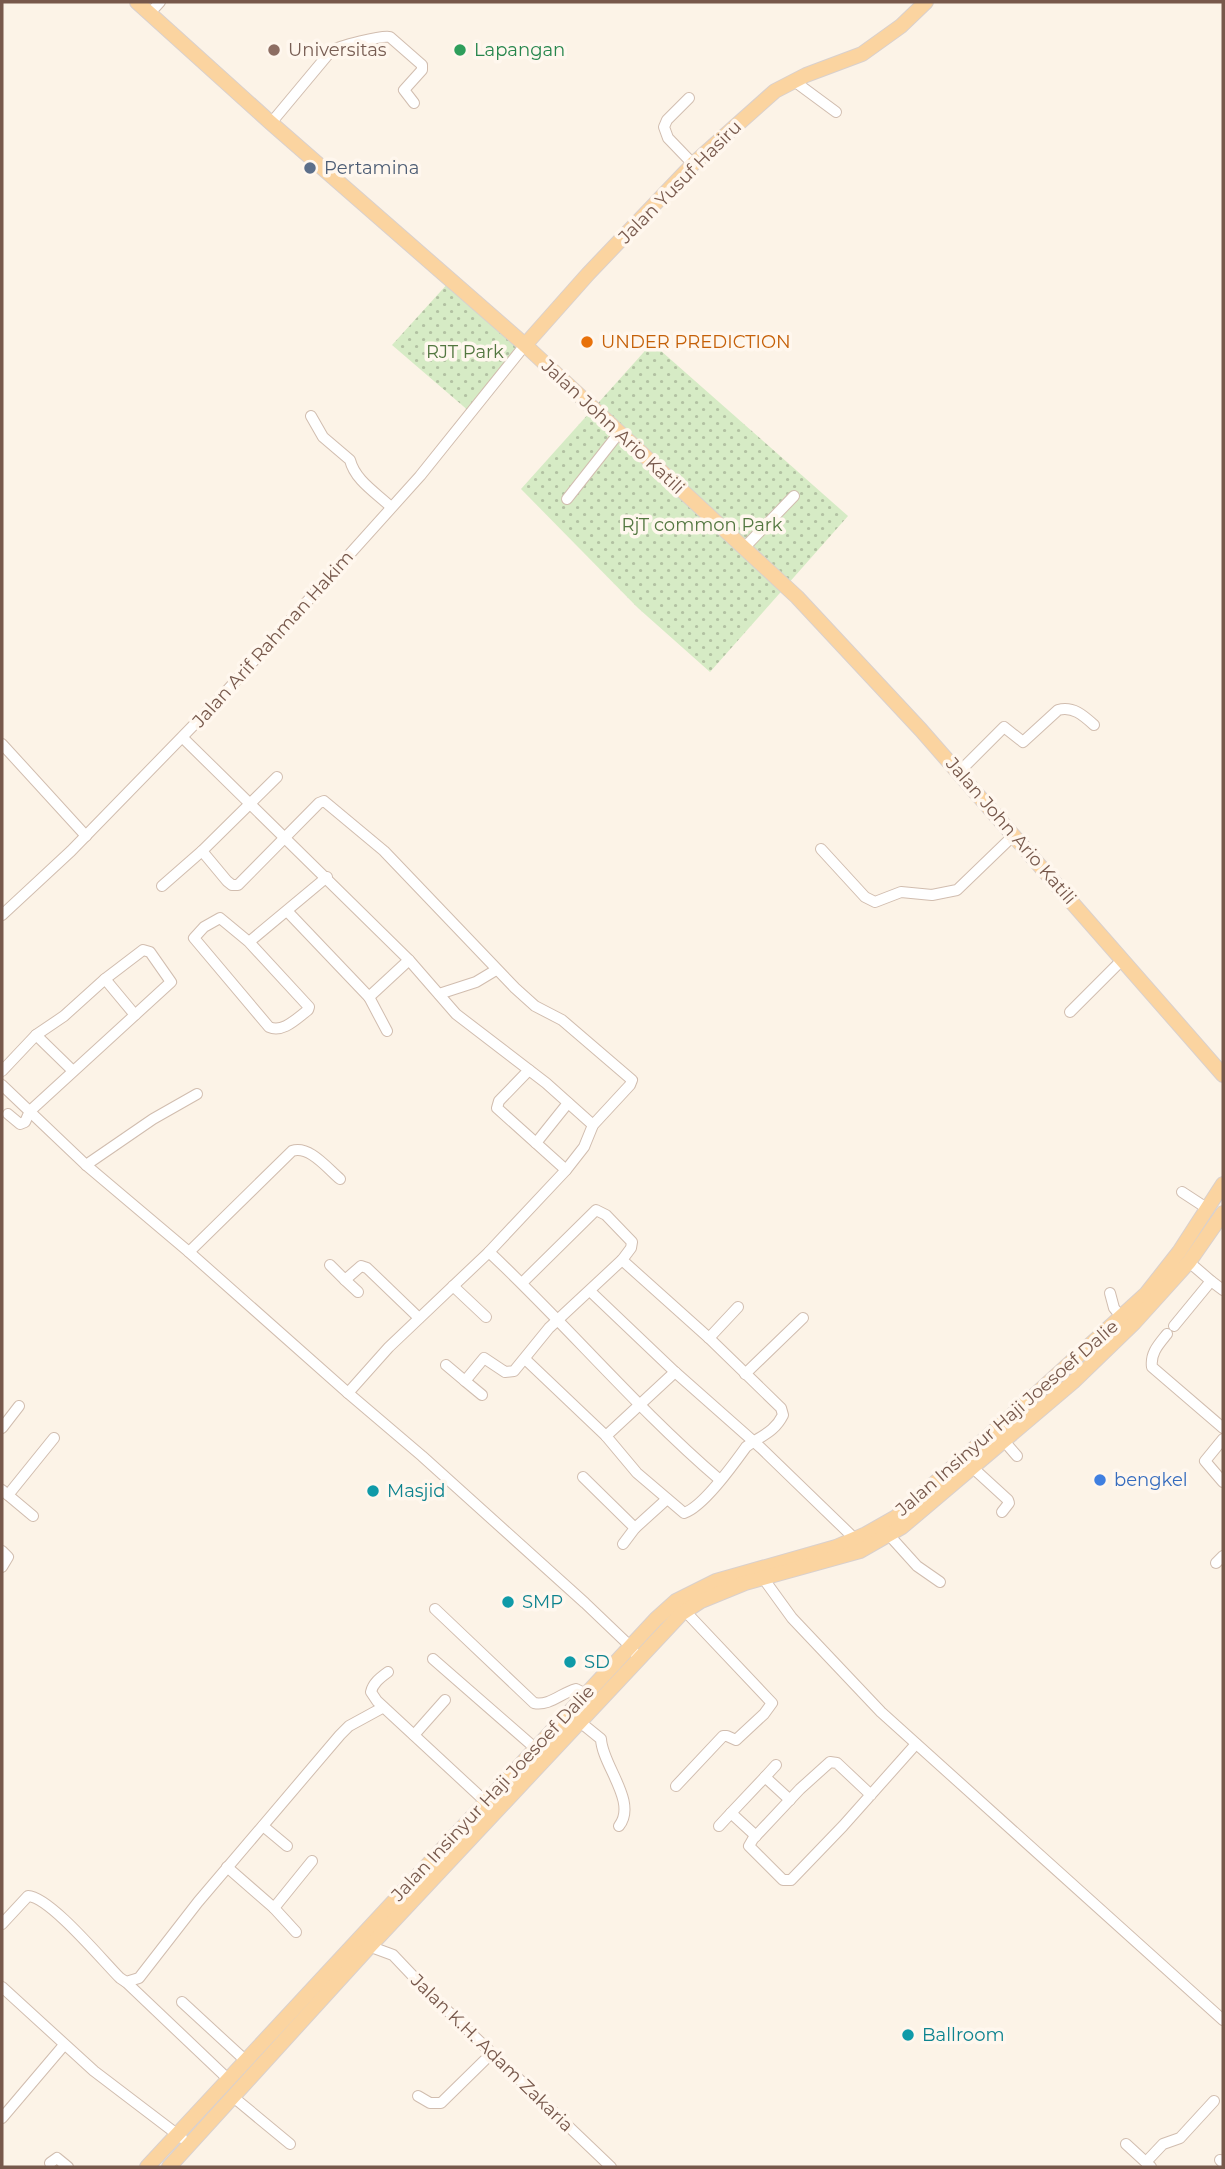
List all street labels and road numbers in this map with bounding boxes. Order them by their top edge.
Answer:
street label: Jalan Yusuf Hasiru [613,116,746,249]
street label: Jalan John Ario Katili [536,354,689,499]
street label: Jalan Arif Rahman Hakim [187,546,358,733]
street label: Jalan John Ario Katili [941,752,1081,909]
street label: Jalan Insinyur Haji Joesoef Dalie [891,1315,1123,1521]
street label: Jalan Insinyur Haji Joesoef Dalie [386,1680,599,1906]
street label: Jalan K.H. Adam Zakaria [405,1969,578,2136]

